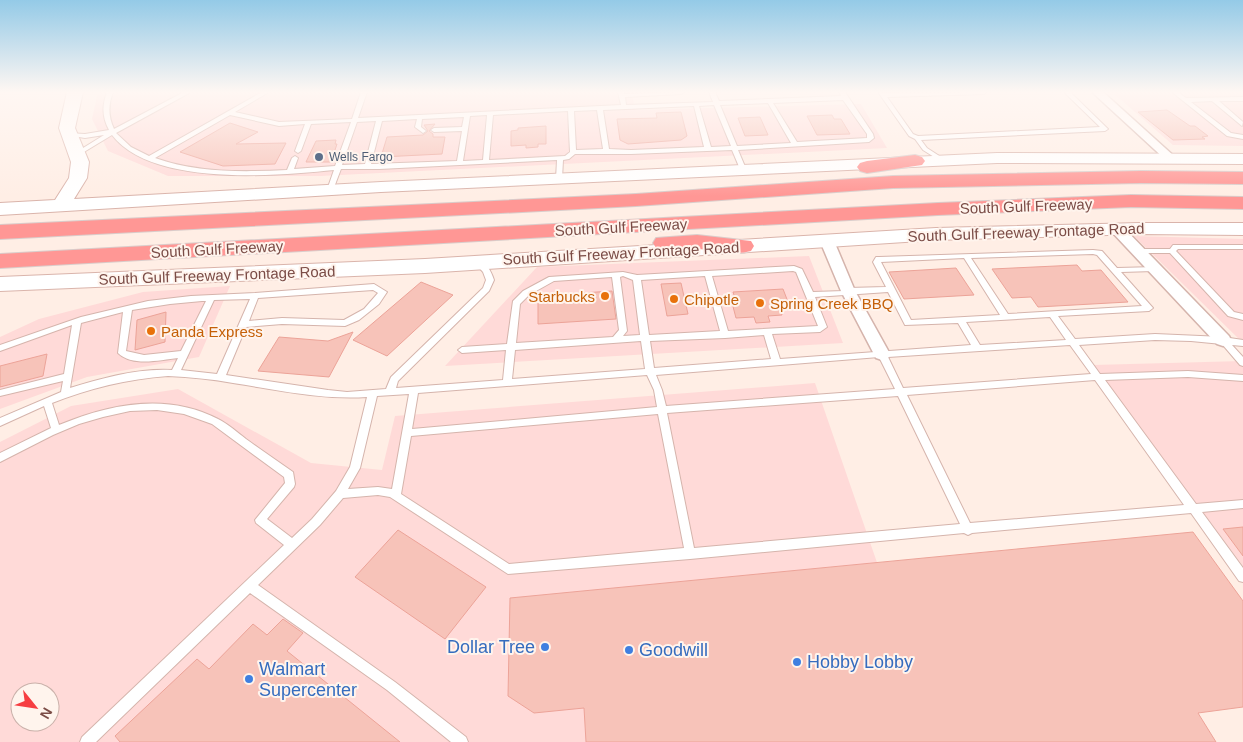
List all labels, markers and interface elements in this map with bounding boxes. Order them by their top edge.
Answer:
place label: Wells Fargo [329,150,393,164]
marker: Wells Fargo [313,151,325,163]
street label: South Gulf Freeway [959,195,1093,217]
street label: South Gulf Freeway [554,215,688,239]
street label: South Gulf Freeway Frontage Road [907,219,1145,245]
street label: South Gulf Freeway [150,237,284,261]
street label: South Gulf Freeway Frontage Road [502,238,740,268]
street label: South Gulf Freeway Frontage Road [98,262,336,288]
place label: Starbucks [528,288,595,305]
marker: Starbucks [599,290,611,302]
place label: Chipotle [684,291,739,308]
marker: Chipotle [668,293,680,305]
place label: Spring Creek BBQ [770,295,893,312]
marker: Spring Creek BBQ [754,297,766,309]
place label: Panda Express [161,323,263,340]
marker: Panda Express [145,325,157,337]
place label: Dollar Tree [447,637,535,657]
place label: Goodwill [639,640,708,660]
marker: Dollar Tree [539,641,551,653]
marker: Goodwill [623,644,635,656]
place label: Hobby Lobby [807,652,913,672]
marker: Hobby Lobby [791,656,803,668]
place label: Walmart Supercenter [259,659,357,700]
marker: Walmart Supercenter [243,673,255,685]
north arrow [10,682,60,732]
text: N [37,705,56,722]

